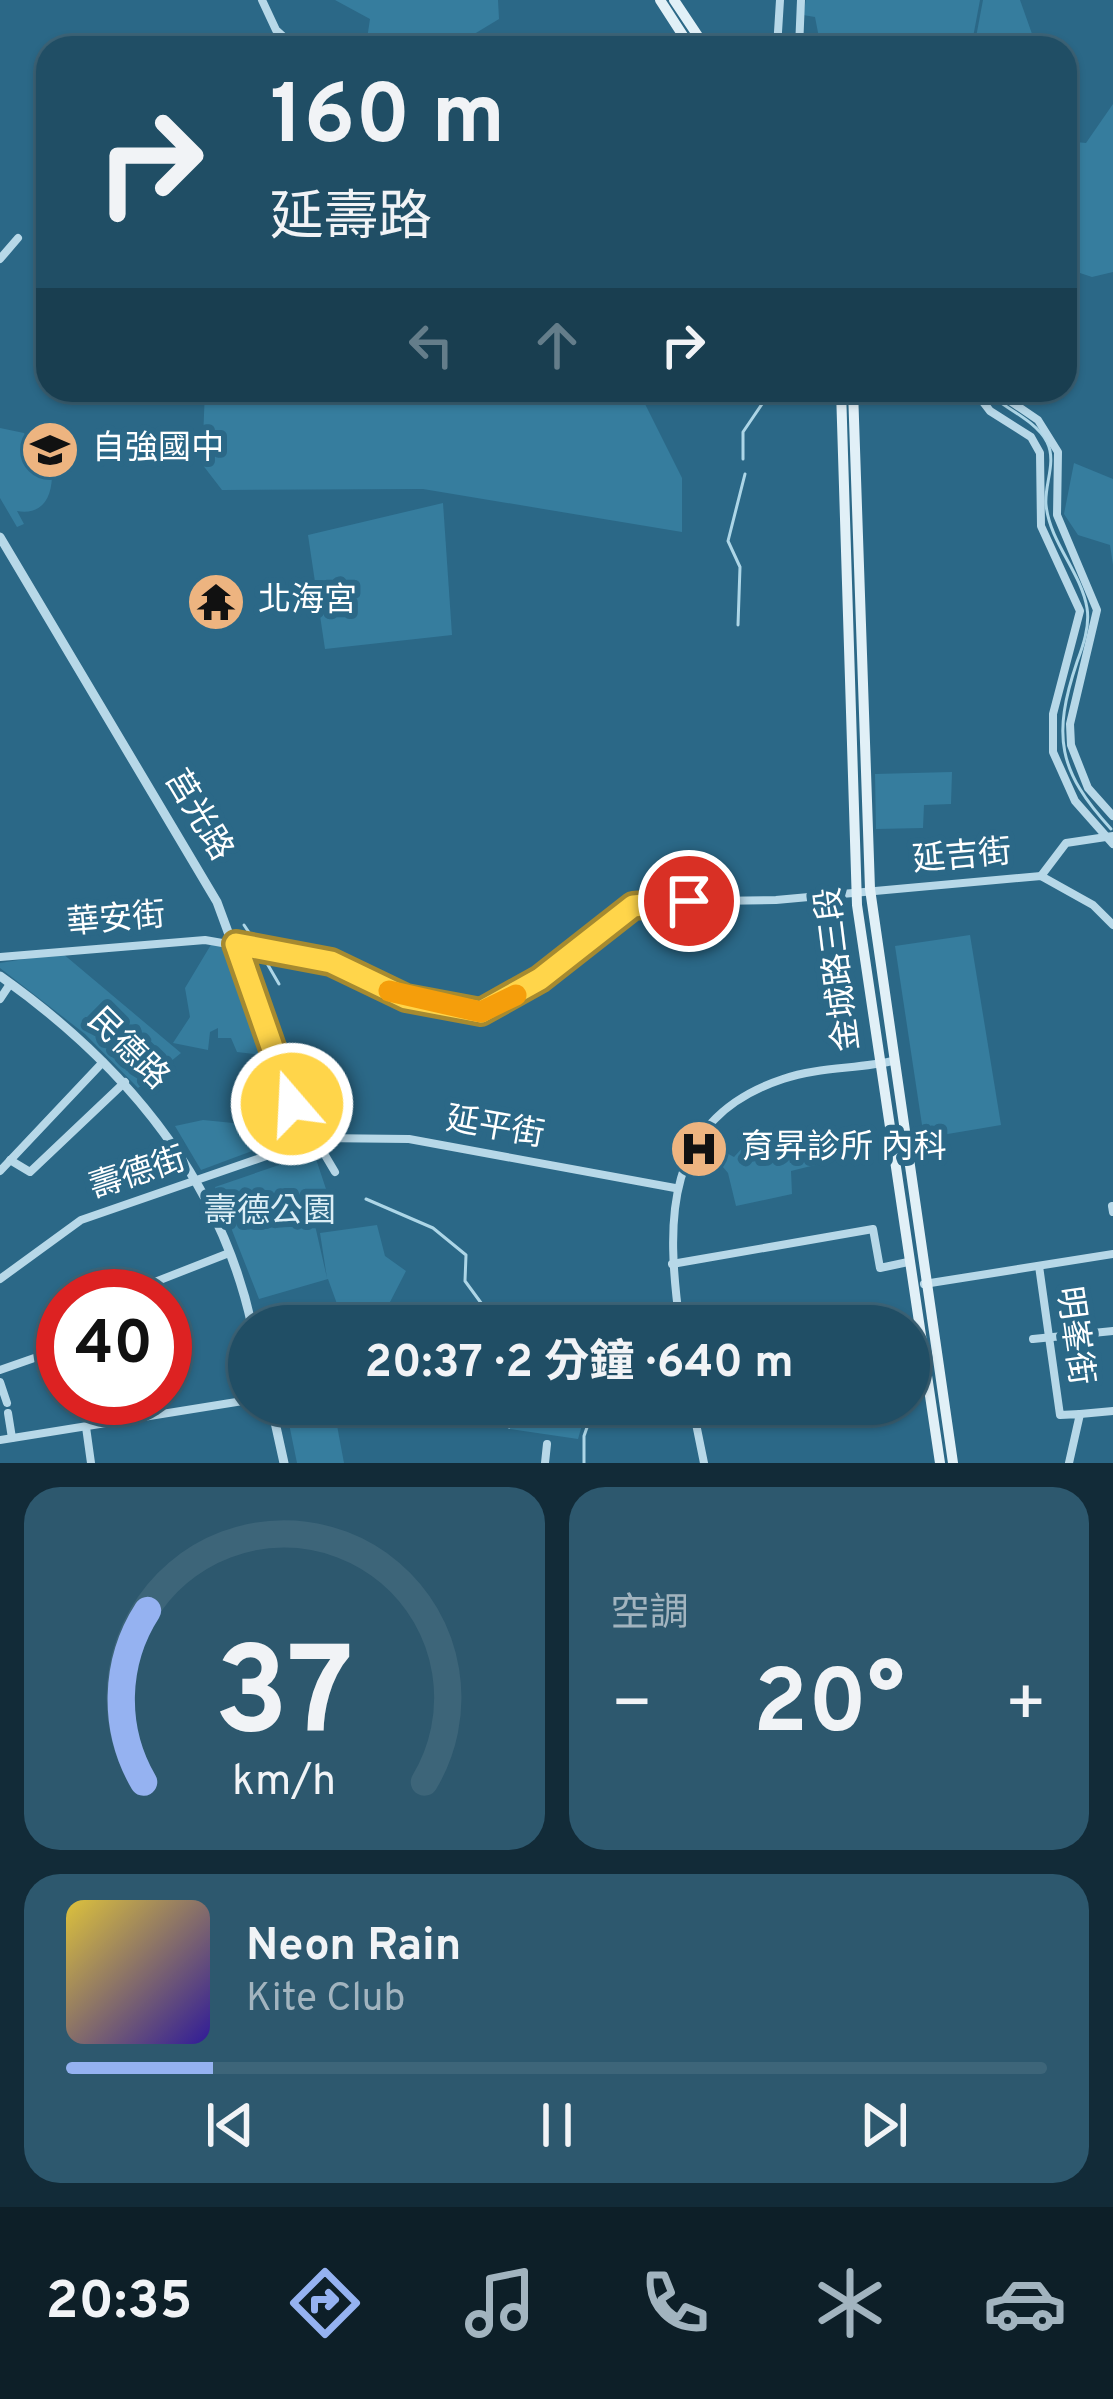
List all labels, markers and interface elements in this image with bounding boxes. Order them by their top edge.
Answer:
text: 160 m [270,67,505,173]
icon: right [72,84,228,240]
text: 延壽路 [270,186,432,255]
icon: left [398,312,464,378]
icon: ahead [524,312,590,378]
icon: right [650,312,716,378]
school or university icon: 自強國中 [19,419,81,481]
place label: 自強國中 [92,429,224,471]
temple icon: 北海宮 [185,571,247,633]
place label: 北海宮 [258,581,357,623]
street label: 莒光路 [154,763,240,869]
street label: 延吉街 [911,833,1013,883]
pin [638,850,740,952]
icon: arrive [656,868,722,934]
street label: 金城路三段 [809,885,871,1053]
street label: 華安街 [65,896,167,946]
street label: 民德路 [77,1000,177,1100]
position arrow [229,1041,355,1167]
street label: 延平街 [443,1100,547,1158]
hospital icon: 育昇診所 內科 [668,1118,730,1180]
place label: 育昇診所 內科 [741,1128,947,1170]
street label: 壽德街 [84,1140,192,1210]
park label: 壽德公園 [204,1192,336,1234]
speed limit sign: 40 [36,1269,192,1425]
street label: 明峯街 [1045,1284,1101,1388]
text: 20:37 · 2 分鐘 · 640 m [364,1336,794,1393]
text: 空調 [611,1591,689,1640]
text: 37 [214,1621,354,1779]
text: 20° [753,1651,905,1764]
text: − [611,1666,653,1749]
text: + [1004,1666,1047,1749]
text: km/h [232,1755,336,1809]
text: Neon Rain [246,1919,462,1976]
text: Kite Club [246,1976,405,2025]
icon: previous [197,2092,263,2158]
icon: pause [524,2092,590,2158]
icon: next [851,2092,917,2158]
icon: directions [283,2261,367,2345]
icon: music [458,2261,542,2345]
icon: phone [633,2261,717,2345]
icon: climate [808,2261,892,2345]
icon: car [983,2261,1067,2345]
text: 20:35 [45,2269,193,2338]

